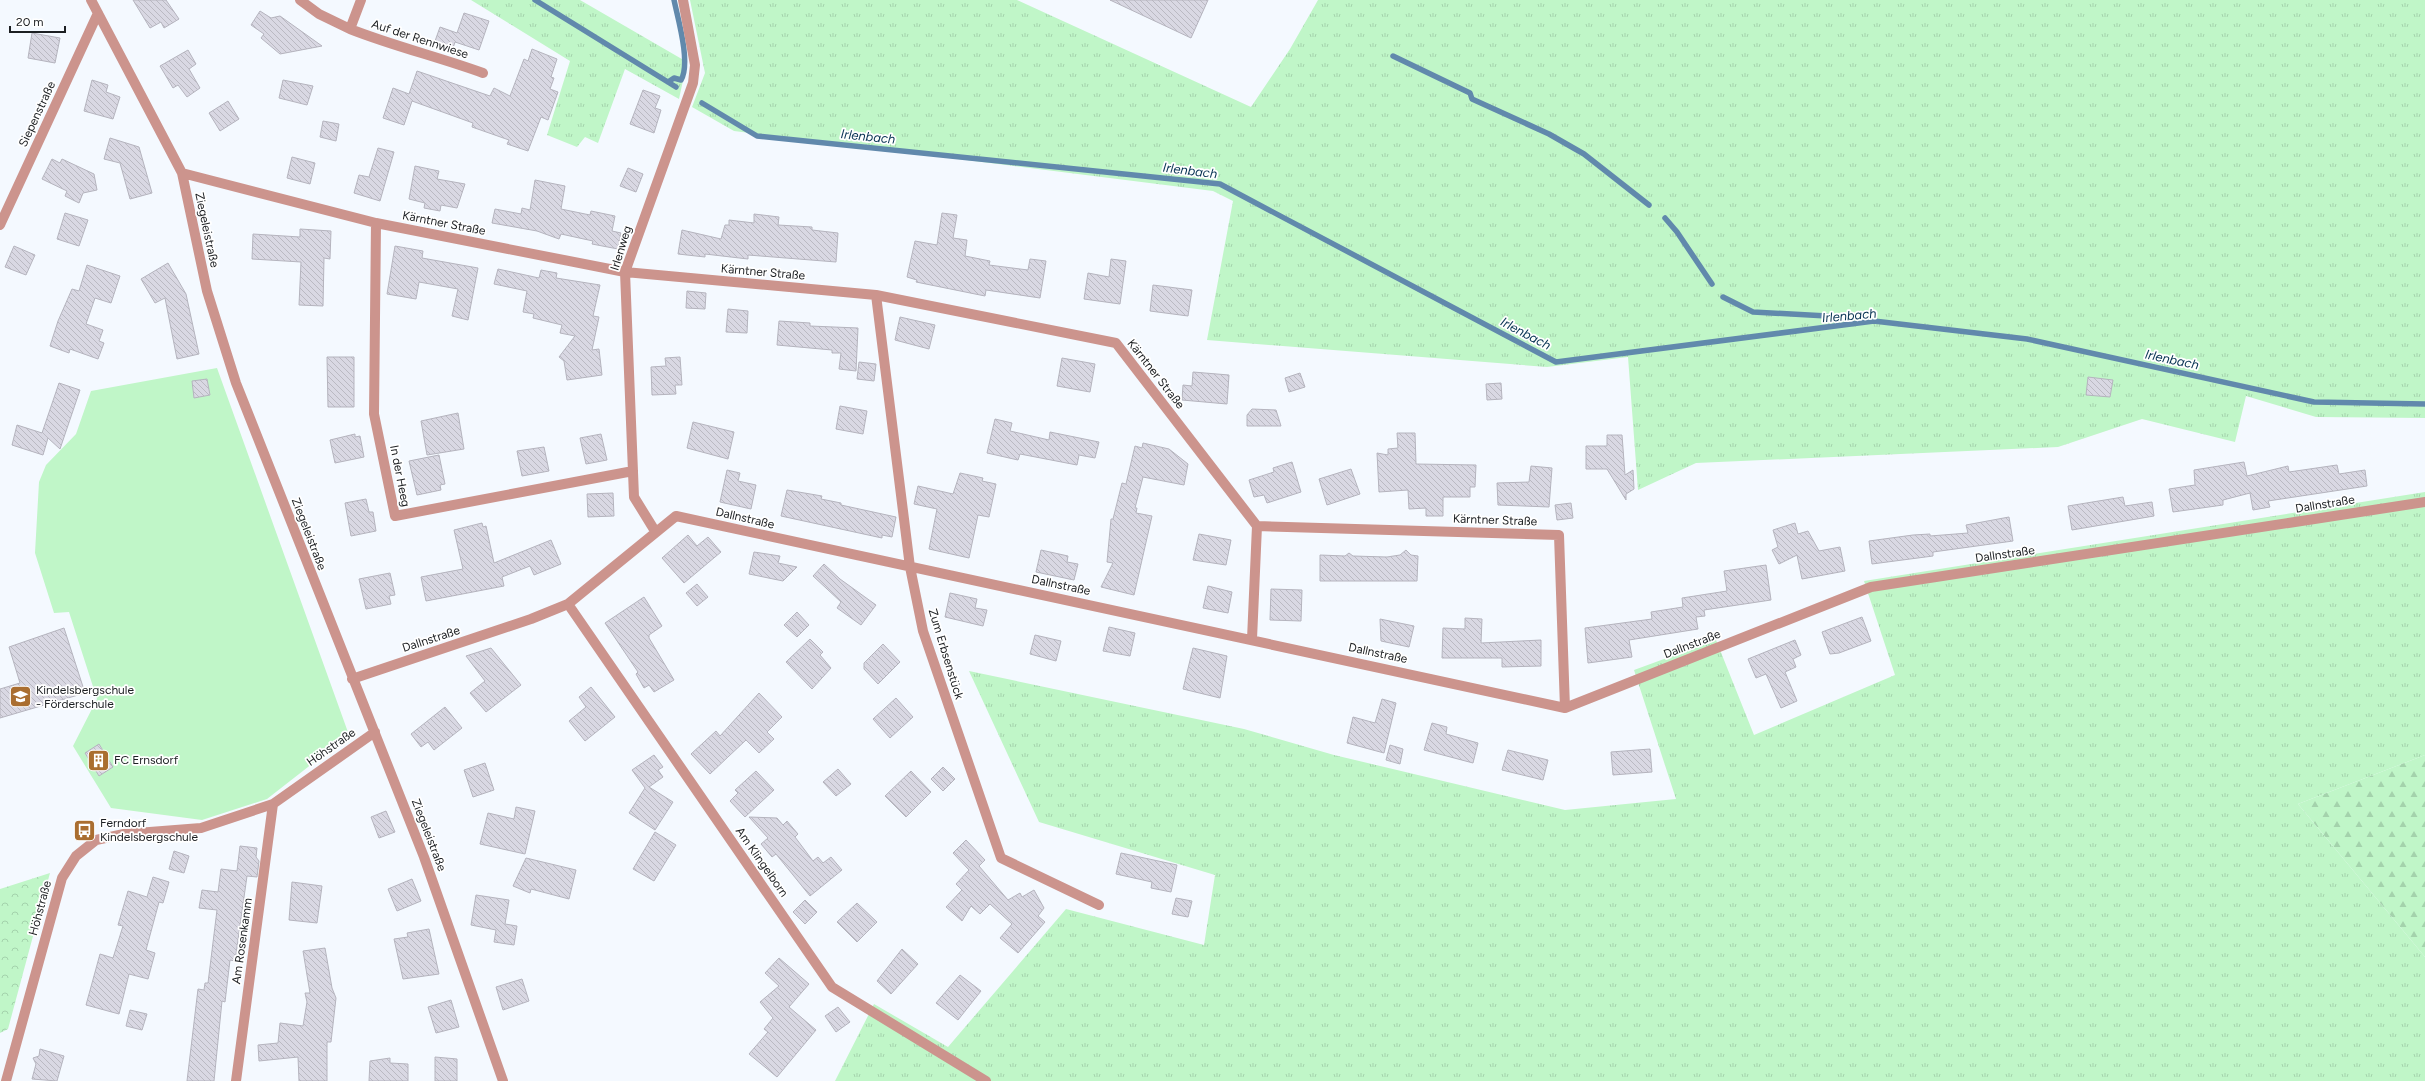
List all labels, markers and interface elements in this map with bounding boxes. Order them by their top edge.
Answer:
scale bar [10,8,65,34]
text: 20 m [16,15,44,29]
street label: Auf der Rennwiese [370,17,471,61]
street label: Siepenstraße [16,79,58,149]
water label: Irlenbach [840,126,896,147]
water label: Irlenbach [1162,160,1218,181]
street label: Ziegeleistraße [192,191,222,269]
street label: Kärntner Straße [401,208,487,238]
street label: Irlenweg [608,224,634,272]
street label: Kärntner Straße [720,261,806,283]
water label: Irlenbach [1821,306,1877,325]
water label: Irlenbach [1498,314,1553,353]
street label: Kärntner Straße [1125,336,1188,412]
water label: Irlenbach [2144,346,2200,373]
street label: In der Heeg [387,444,413,508]
street label: Dallnstraße [2294,492,2356,516]
street label: Ziegeleistraße [289,496,329,573]
street label: Dallnstraße [714,504,776,532]
street label: Kärntner Straße [1453,512,1538,528]
street label: Dallnstraße [1974,543,2036,565]
street label: Dallnstraße [1030,572,1092,598]
street label: Zum Erbsenstück [926,607,966,701]
street label: Dallnstraße [400,623,462,655]
street label: Dallnstraße [1661,627,1723,661]
street label: Dallnstraße [1347,640,1409,666]
place label: Kindelsbergschule - Förderschule [36,683,134,711]
school or university icon: Kindelsbergschule - Förderschule [7,684,33,710]
street label: Höhstraße [304,725,358,769]
building icon: FC Ernsdorf [86,747,112,773]
place label: FC Ernsdorf [114,753,179,767]
street label: Ziegeleistraße [409,797,449,874]
place label: Ferndorf Kindelsbergschule [100,816,198,844]
bus stop icon: Ferndorf Kindelsbergschule [71,817,97,843]
street label: Am Klingelborn [733,825,791,900]
street label: Höhstraße [26,879,54,937]
street label: Am Rosenkamm [229,897,255,985]

